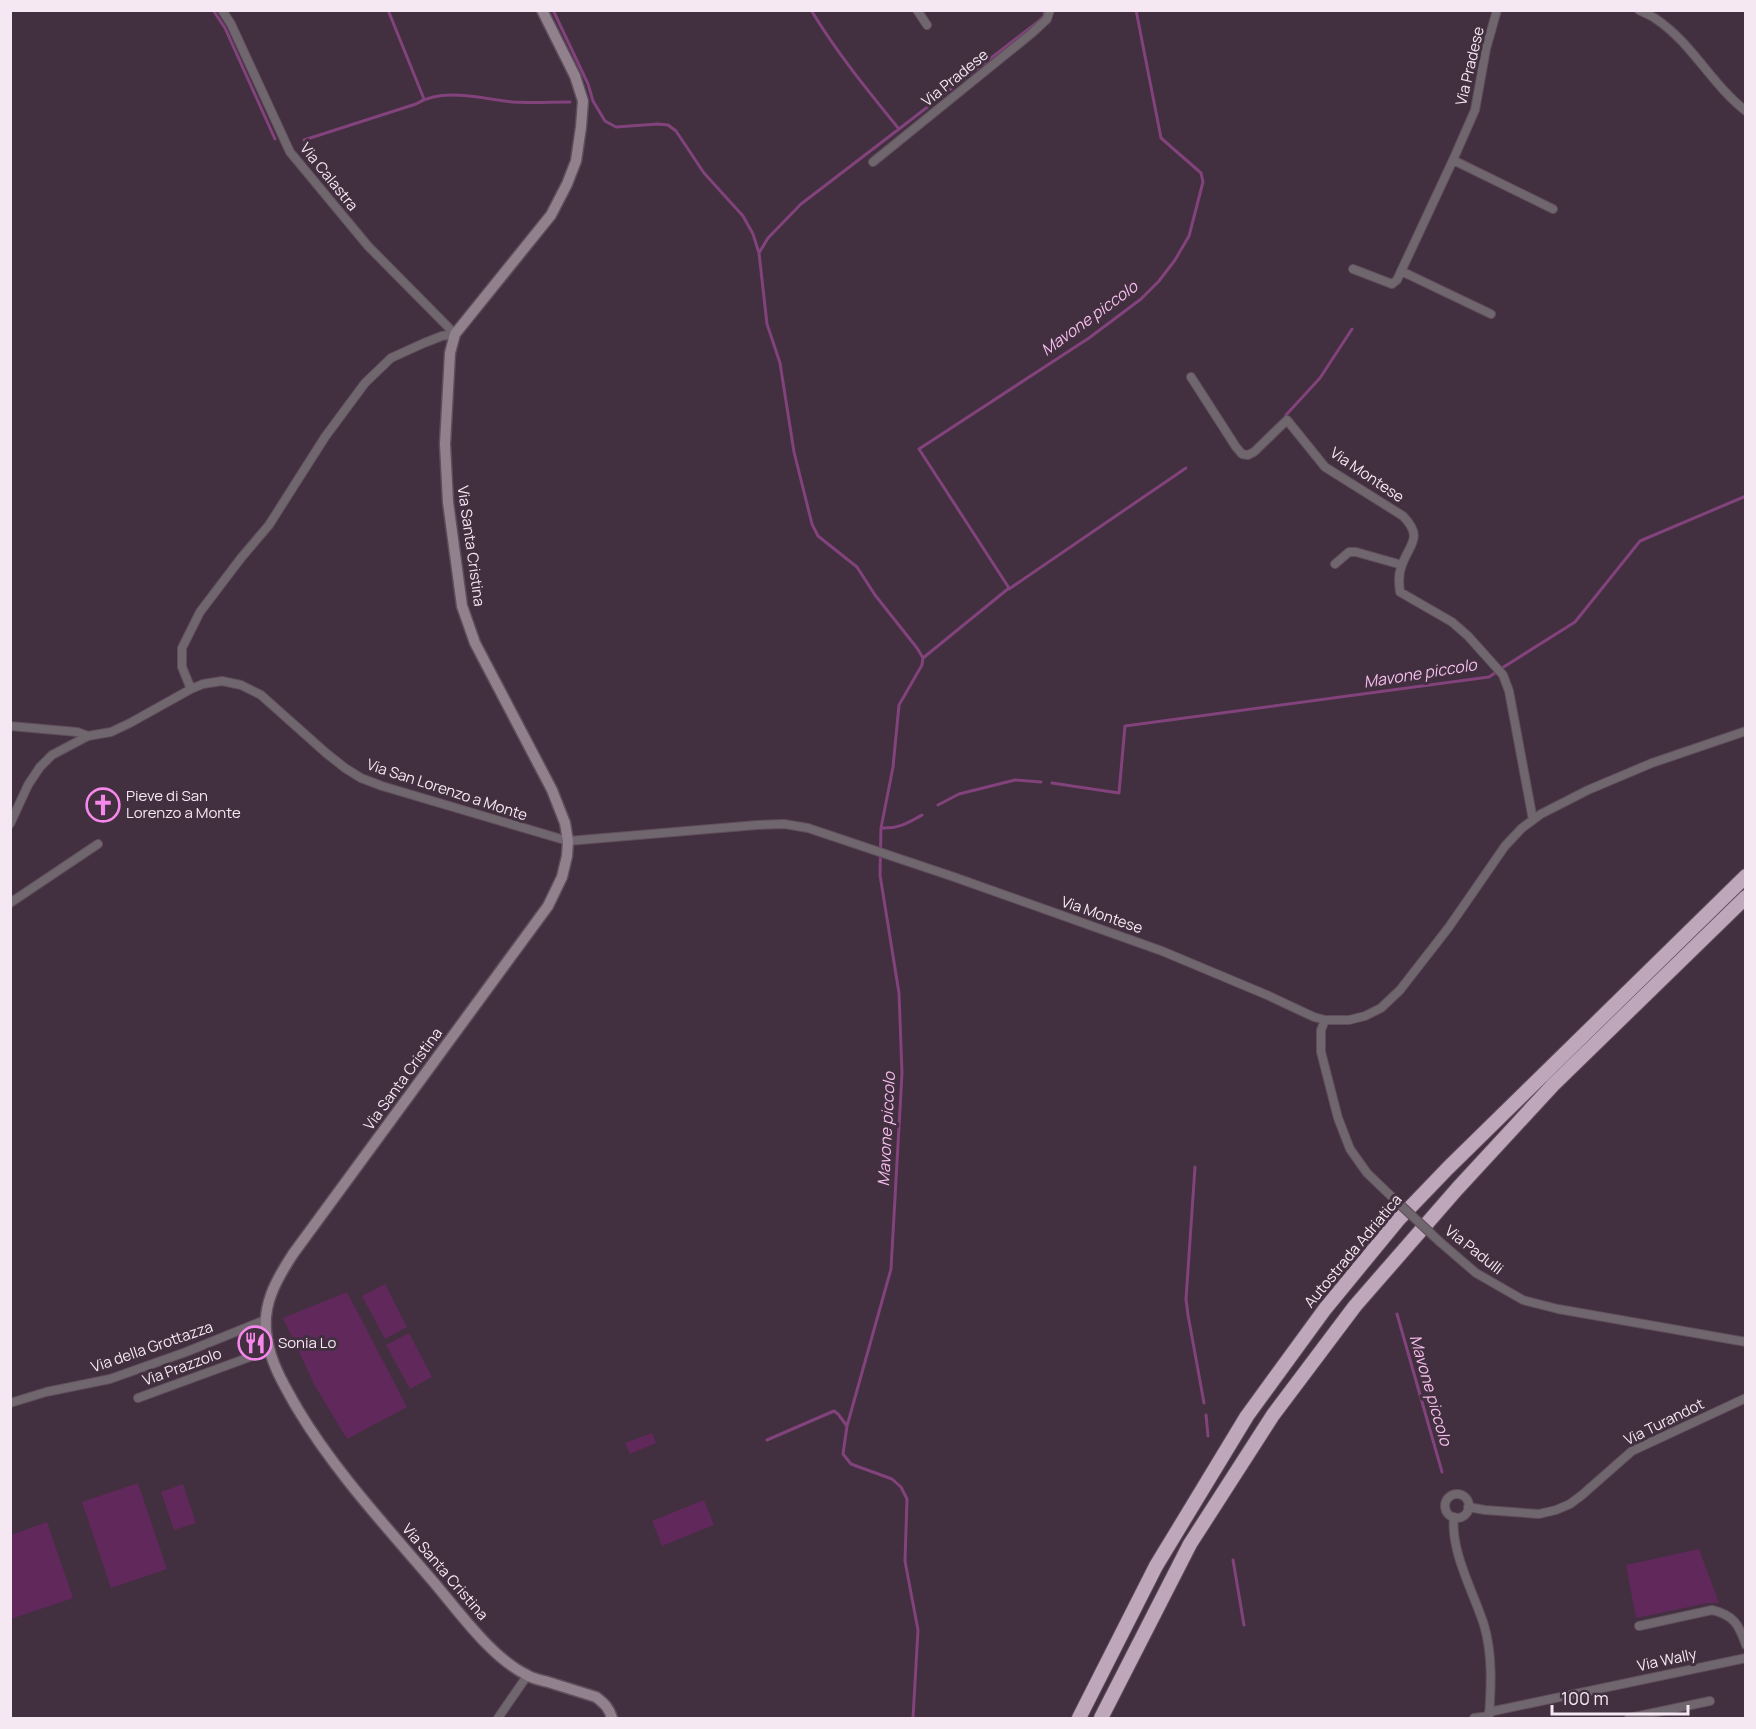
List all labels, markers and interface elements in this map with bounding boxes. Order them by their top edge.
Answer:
street label: Via Pradese [1450,24,1489,107]
street label: Via Pradese [917,44,993,111]
street label: Via Calastra [295,138,363,215]
water label: Mavone piccolo [1036,275,1143,361]
street label: Via Montese [1326,442,1409,507]
street label: Via Santa Cristina [453,484,490,608]
water label: Mavone piccolo [1362,653,1480,693]
street label: Via San Lorenzo a Monte [364,754,530,825]
place label: Pieve di San Lorenzo a Monte [126,785,241,823]
church icon: Pieve di San Lorenzo a Monte [85,787,121,823]
street label: Via Montese [1059,891,1146,938]
street label: Via Santa Cristina [358,1023,447,1134]
water label: Mavone piccolo [872,1070,900,1187]
street label: Autostrada Adriatica [1299,1189,1406,1312]
street label: Via Padulli [1441,1220,1508,1279]
street label: Via della Grottazza [88,1316,216,1377]
restaurant icon: Sonia Lo [237,1325,273,1361]
place label: Sonia Lo [278,1332,337,1353]
water label: Mavone piccolo [1405,1332,1458,1449]
street label: Via Prazzolo [139,1342,224,1391]
street label: Via Turandot [1620,1393,1707,1450]
street label: Via Santa Cristina [398,1519,493,1624]
street label: Via Wally [1635,1643,1699,1676]
scale bar [1552,1678,1688,1716]
text: 100 m [1561,1686,1609,1710]

